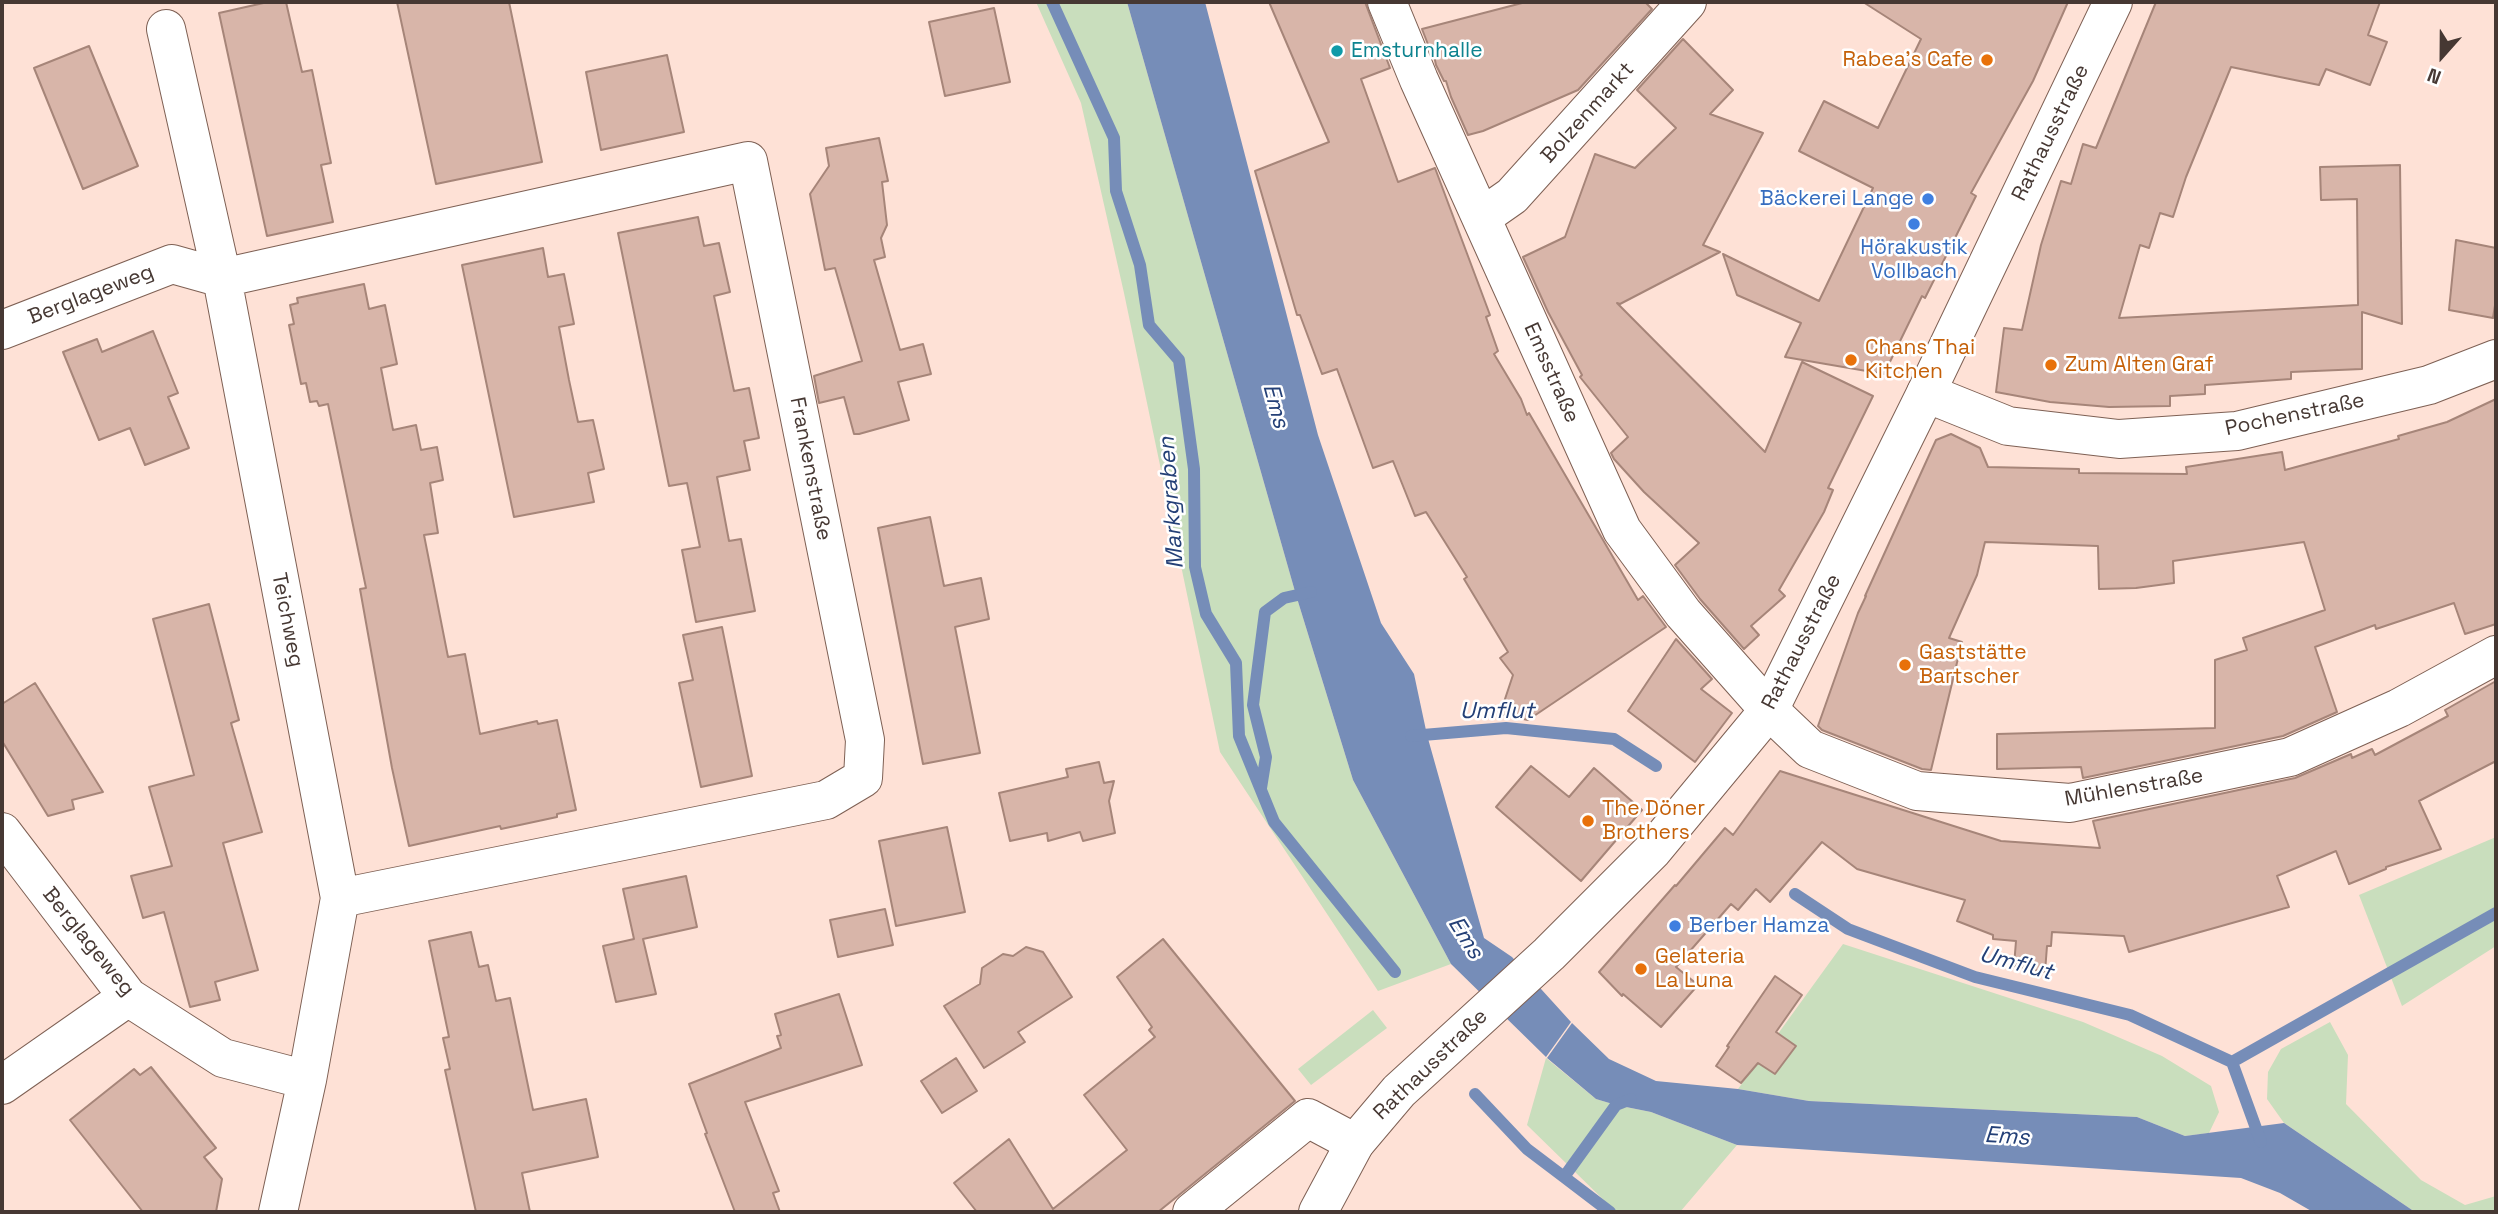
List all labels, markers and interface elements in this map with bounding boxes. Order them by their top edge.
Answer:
north arrow [2407,21,2477,91]
place label: Emsturnhalle [1351,38,1483,64]
marker: Emsturnhalle [1329,43,1345,59]
place label: Rabea's Cafe [1842,47,1973,73]
marker: Rabea's Cafe [1979,52,1995,68]
street label: Bolzenmarkt [1536,57,1640,169]
street label: Rathausstraße [2007,61,2095,205]
text: N [2424,62,2445,90]
place label: Bäckerei Lange [1760,186,1914,212]
marker: Bäckerei Lange [1920,191,1936,207]
marker: Hörakustik Vollbach [1906,216,1922,232]
place label: Hörakustik Vollbach [1860,235,1968,285]
street label: Berglageweg [25,259,157,331]
street label: Emsstraße [1518,319,1584,427]
place label: Chans Thai Kitchen [1865,335,1975,385]
marker: Chans Thai Kitchen [1843,352,1859,368]
place label: Zum Alten Graf [2065,352,2214,378]
marker: Zum Alten Graf [2043,357,2059,373]
water label: Ems [1256,381,1294,431]
street label: Pochenstraße [2223,388,2367,442]
street label: Frankenstraße [784,395,836,543]
water label: Markgraben [1154,436,1190,570]
street label: Rathausstraße [1757,570,1847,714]
street label: Teichweg [266,571,308,669]
place label: Gaststätte Bartscher [1919,640,2027,690]
marker: Gaststätte Bartscher [1897,657,1913,673]
water label: Umflut [1460,698,1534,726]
street label: Mühlenstraße [2063,763,2205,813]
place label: The Döner Brothers [1602,796,1705,846]
marker: The Döner Brothers [1580,813,1596,829]
street label: Berglageweg [37,883,139,1001]
water label: Ems [1441,912,1489,964]
place label: Berber Hamza [1689,913,1829,939]
marker: Berber Hamza [1667,918,1683,934]
water label: Umflut [1976,941,2056,987]
place label: Gelateria La Luna [1655,944,1745,994]
marker: Gelateria La Luna [1633,961,1649,977]
street label: Rathausstraße [1369,1004,1493,1126]
water label: Ems [1984,1122,2030,1152]

